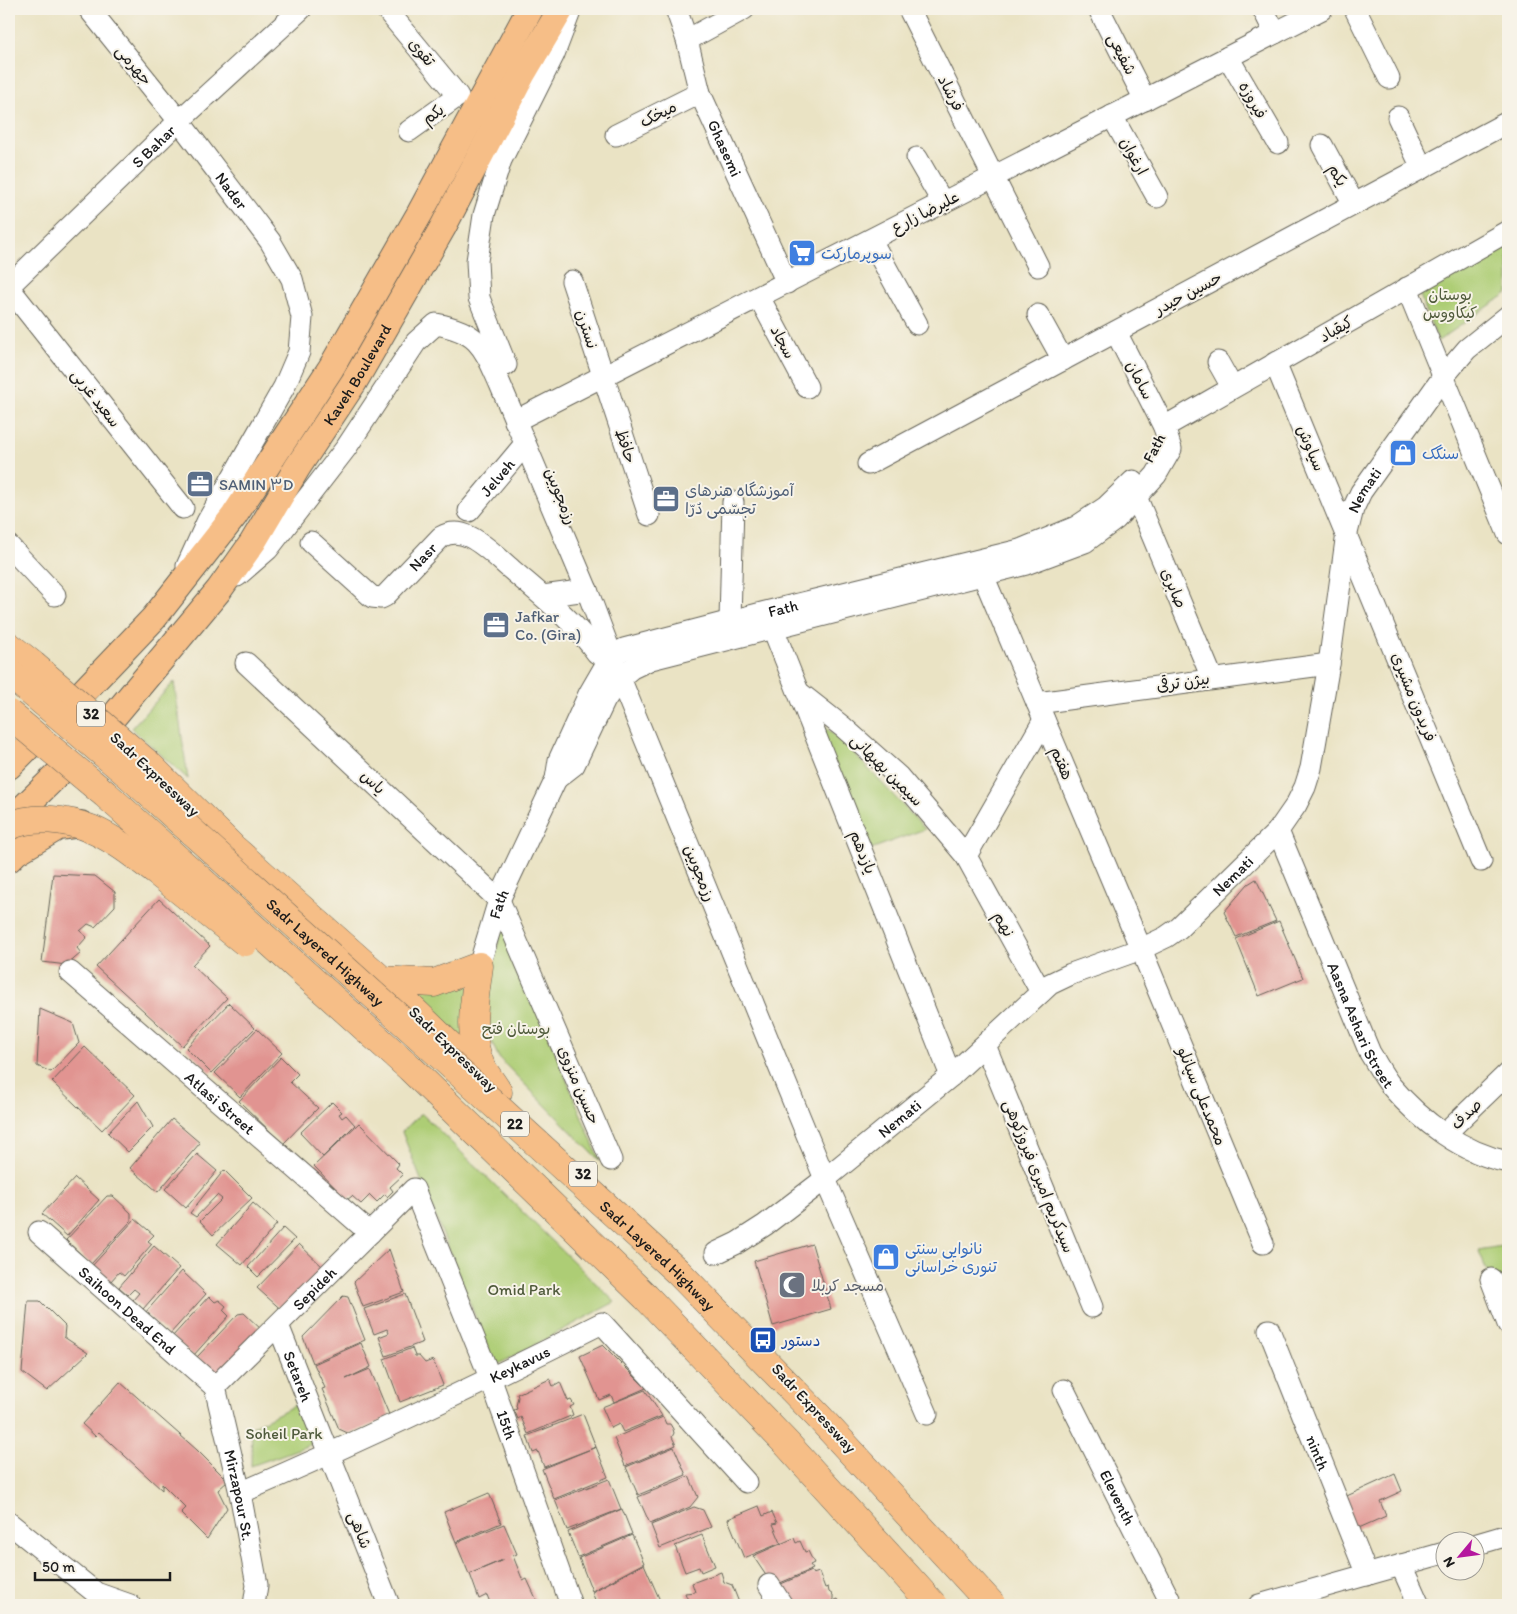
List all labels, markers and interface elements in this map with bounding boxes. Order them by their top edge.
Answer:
street label: شفیعی [1103,30,1140,78]
street label: تقوی [404,34,439,71]
street label: جهرمی [111,41,156,90]
street label: فرشاد [934,72,968,114]
street label: فیروزه [1235,78,1271,122]
street label: میخک [636,97,680,131]
street label: یکم [418,100,449,131]
street label: Ghasemi [704,117,746,179]
street label: S Bahar [127,121,179,171]
street label: ارغوان [1115,134,1152,179]
street label: یکم [1322,160,1352,191]
street label: Nader [212,168,252,213]
street label: علیرضا زارع [888,187,963,239]
supermarket icon: سوپرمارکت [787,238,817,268]
place label: سوپرمارکت [821,244,892,264]
street label: حسین حیدر [1149,267,1225,320]
park label: بوستان کیکاووس [1423,285,1477,322]
street label: نسترن [572,307,602,351]
street label: کیقباد [1316,312,1356,346]
street label: Kaveh Boulevard [319,320,395,429]
street label: سجاد [766,322,800,362]
street label: سامان [1122,357,1158,403]
street label: سعید غربی [67,365,125,432]
street label: سیاوش [1293,422,1329,474]
street label: حافظ [612,426,640,466]
street label: Fath [1139,430,1169,466]
shop icon: سنگک [1388,438,1418,468]
place label: سنگک [1422,444,1459,463]
street label: Jelveh [476,454,519,500]
street label: Nemati [1343,464,1385,516]
street label: رزمجوبین [540,465,581,528]
office icon: SAMIN ۳D [185,469,215,499]
place label: SAMIN ۳D [219,475,294,494]
place label: آموزشگاه هنرهای تجسّمی دُرّا [685,481,795,519]
office icon: آموزشگاه هنرهای تجسّمی دُرّا [651,484,681,514]
street label: Nasr [404,538,440,575]
street label: صابری [1157,565,1191,611]
street label: Fath [766,595,800,621]
place label: Jafkar Co. (Gira) [515,607,581,644]
office icon: Jafkar Co. (Gira) [481,610,511,640]
street label: فریدون مشیری [1388,650,1440,744]
street label: بیژن ترقی [1155,668,1211,695]
road number: 32 [77,702,105,726]
street label: Sadr Expressway [106,728,204,821]
street label: سیمین بهبهانی [846,730,927,811]
street label: هفتم [1044,744,1077,784]
street label: یاس [357,766,389,798]
street label: یازدهم [843,827,880,878]
street label: رزمجوبین [679,842,720,905]
street label: Nemati [1208,851,1257,900]
street label: Fath [484,886,512,921]
street label: Sadr Layered Highway [263,894,389,1010]
street label: نهم [987,908,1019,941]
street label: Aasna Ashari Street [1324,959,1399,1092]
street label: Sadr Expressway [405,1002,501,1096]
park label: بوستان فتح [482,1019,550,1039]
street label: حسین منزوی [554,1043,604,1127]
street label: محمدعلی سپانلو [1172,1043,1230,1149]
street label: Atlasi Street [181,1067,259,1138]
street label: Nemati [874,1095,925,1141]
street label: صدف [1446,1095,1486,1133]
street label: سیدکریم امیری فیروزکوهی [997,1097,1078,1257]
road number: 22 [501,1112,529,1136]
road number: 32 [569,1162,597,1186]
street label: Sadr Layered Highway [596,1196,720,1315]
place label: نانوایی سنتی تنوری خراسانی [905,1239,997,1277]
shop icon: نانوایی سنتی تنوری خراسانی [871,1242,901,1272]
street label: Saihoon Dead End [75,1262,181,1358]
street label: Sepideh [288,1262,340,1314]
mosque icon: مسجد کربلا [777,1270,807,1300]
place label: مسجد کربلا [811,1276,884,1295]
park label: Omid Park [488,1280,561,1299]
bus stop icon: دستور [748,1325,778,1355]
place label: دستور [780,1331,820,1351]
street label: Keykavus [486,1341,553,1387]
street label: Setareh [280,1348,317,1405]
street label: Sadr Expressway [768,1359,861,1457]
street label: 15th [493,1407,521,1442]
park label: Soheil Park [245,1424,323,1443]
street label: ninth [1302,1432,1334,1473]
street label: Mirzapour St. [221,1448,258,1542]
street label: Eleventh [1096,1466,1140,1528]
street label: شاهی [343,1509,376,1552]
north arrow [1434,1532,1484,1582]
scale bar [35,1549,170,1581]
text: N [1439,1554,1459,1570]
text: 50 m [42,1558,75,1576]

